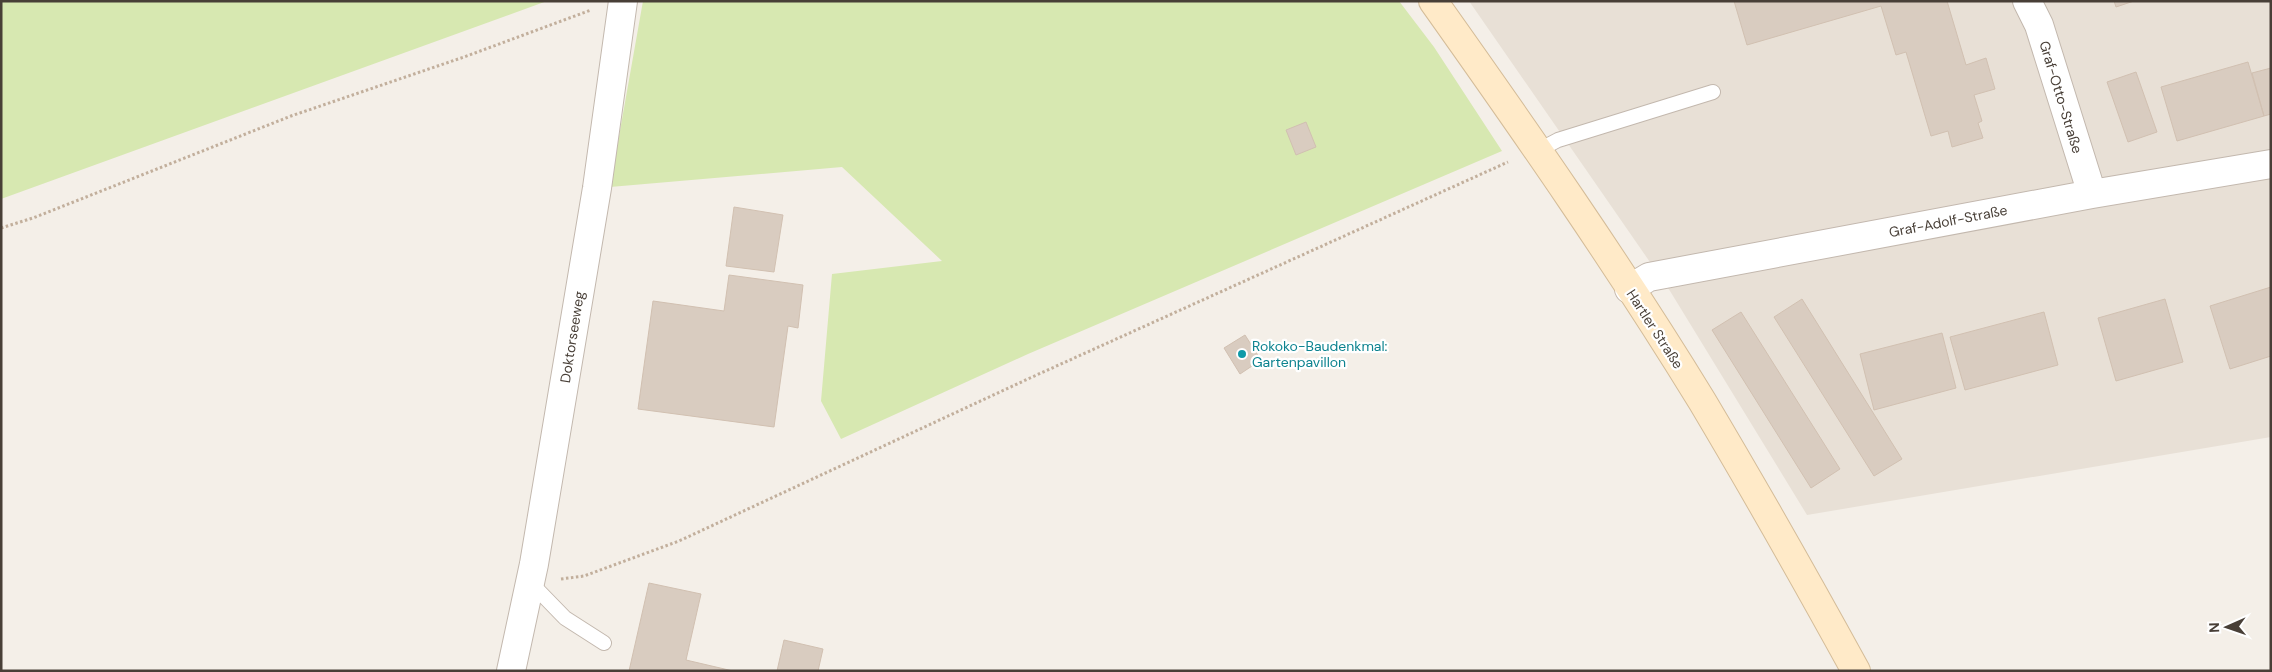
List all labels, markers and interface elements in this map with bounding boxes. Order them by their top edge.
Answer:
street label: Graf-Otto-Straße [2035,39,2087,155]
street label: Graf-Adolf-Straße [1887,201,2009,241]
street label: Hartler Straße [1623,286,1687,372]
street label: Doktorseeweg [556,290,588,384]
place label: Rokoko-Baudenkmal: Gartenpavillon [1252,337,1388,371]
marker: Rokoko-Baudenkmal: Gartenpavillon [1236,348,1248,360]
north arrow [2202,602,2252,652]
text: N [2205,622,2223,633]

